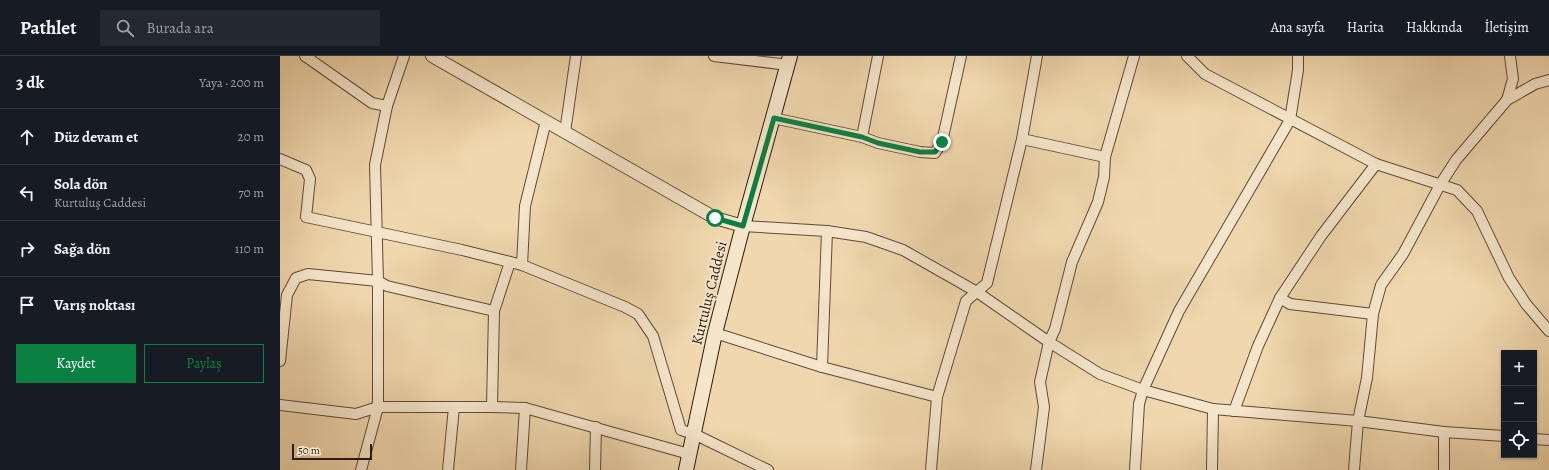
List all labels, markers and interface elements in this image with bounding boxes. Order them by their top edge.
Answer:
search box [100,10,380,46]
text: Pathlet [20,15,76,41]
icon: search [114,17,136,39]
text: Burada ara [146,18,214,38]
text: Ana sayfa [1271,18,1325,37]
text: Harita [1347,18,1384,37]
text: Hakkında [1406,18,1462,37]
text: İletişim [1484,18,1529,37]
text: 3 dk [16,71,44,94]
text: Yaya · 200 m [199,74,264,91]
icon: ahead [16,126,38,148]
text: Düz devam et [54,127,138,147]
text: 20 m [238,128,264,145]
route end [933,133,951,151]
text: Sola dön [54,174,107,194]
icon: left [16,182,38,204]
text: 70 m [238,184,264,201]
text: Kurtuluş Caddesi [54,194,146,211]
route start [706,209,724,227]
icon: right [16,238,38,260]
text: Sağa dön [54,239,110,259]
street label: Kurtuluş Caddesi [686,239,732,347]
text: 110 m [235,240,264,257]
icon: arrive [16,294,38,316]
text: Varış noktası [54,295,135,315]
button: Kaydet [16,344,136,383]
button: Paylaş [144,344,264,383]
map controls [1501,350,1537,458]
button: + [1501,350,1537,386]
button: − [1501,386,1537,422]
button: locate [1501,422,1537,458]
scale bar [292,442,372,461]
text: 50 m [298,443,320,458]

